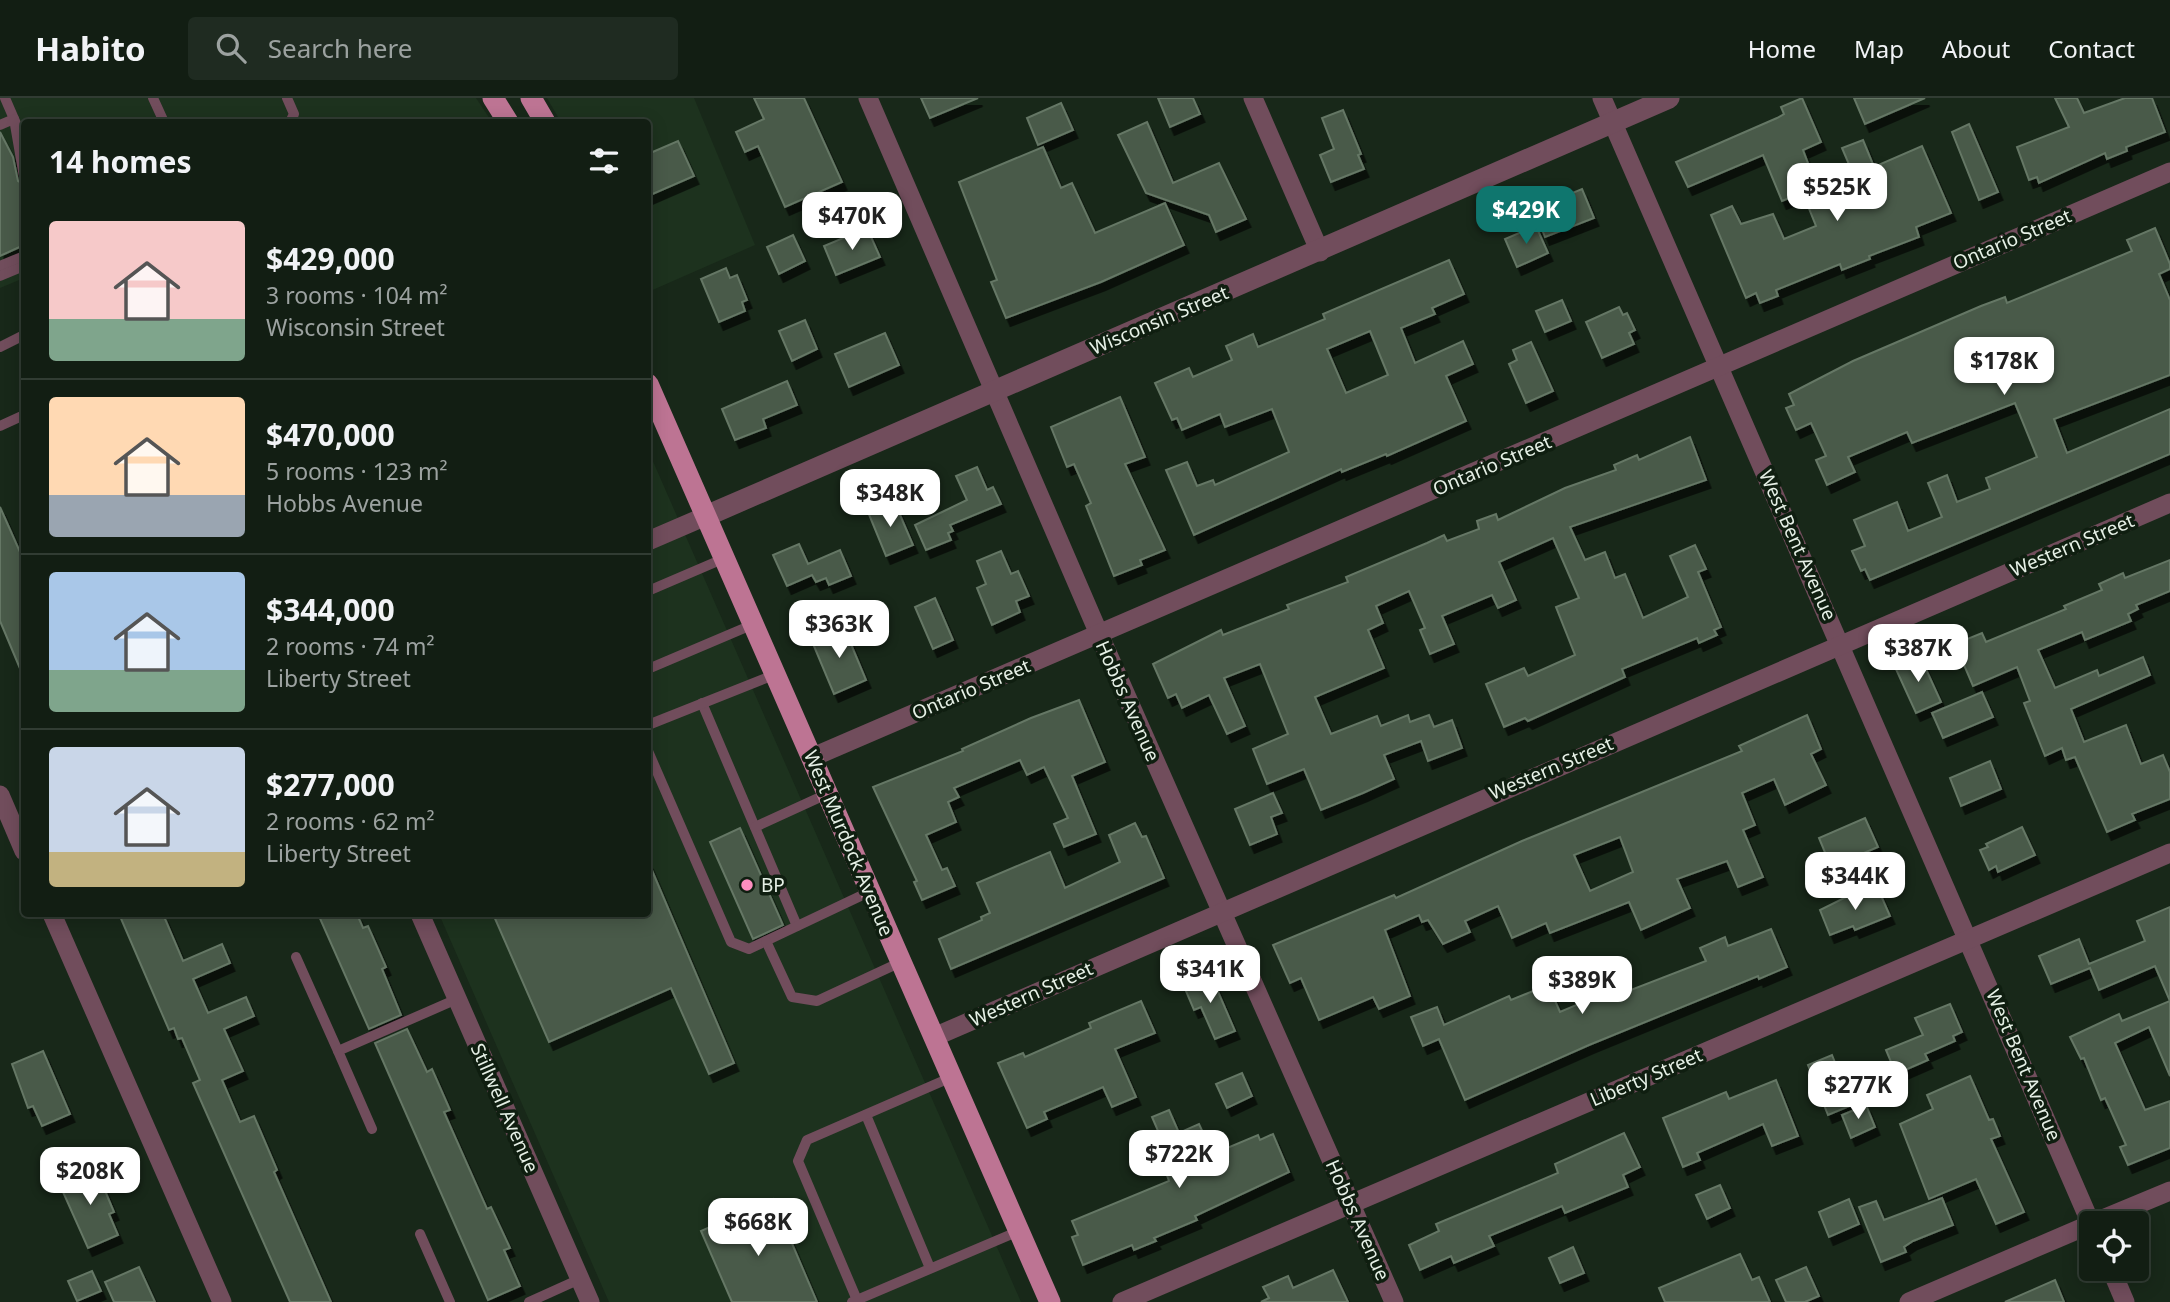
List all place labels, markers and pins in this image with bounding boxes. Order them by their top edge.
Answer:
pin: $525K [1788,164,1886,223]
pin: $429K [1477,186,1575,246]
pin: $470K [803,192,901,252]
pin: $178K [1955,338,2053,397]
pin: $348K [841,470,939,529]
pin: $363K [790,601,888,660]
pin: $387K [1869,624,1967,684]
pin: $344K [1806,852,1904,912]
place label: BP [761,872,785,898]
marker: BP [739,877,755,893]
pin: $341K [1161,946,1259,1005]
pin: $389K [1533,956,1631,1016]
pin: $277K [1809,1062,1907,1121]
pin: $722K [1130,1130,1228,1190]
pin: $208K [41,1148,139,1207]
pin: $668K [709,1198,807,1258]

